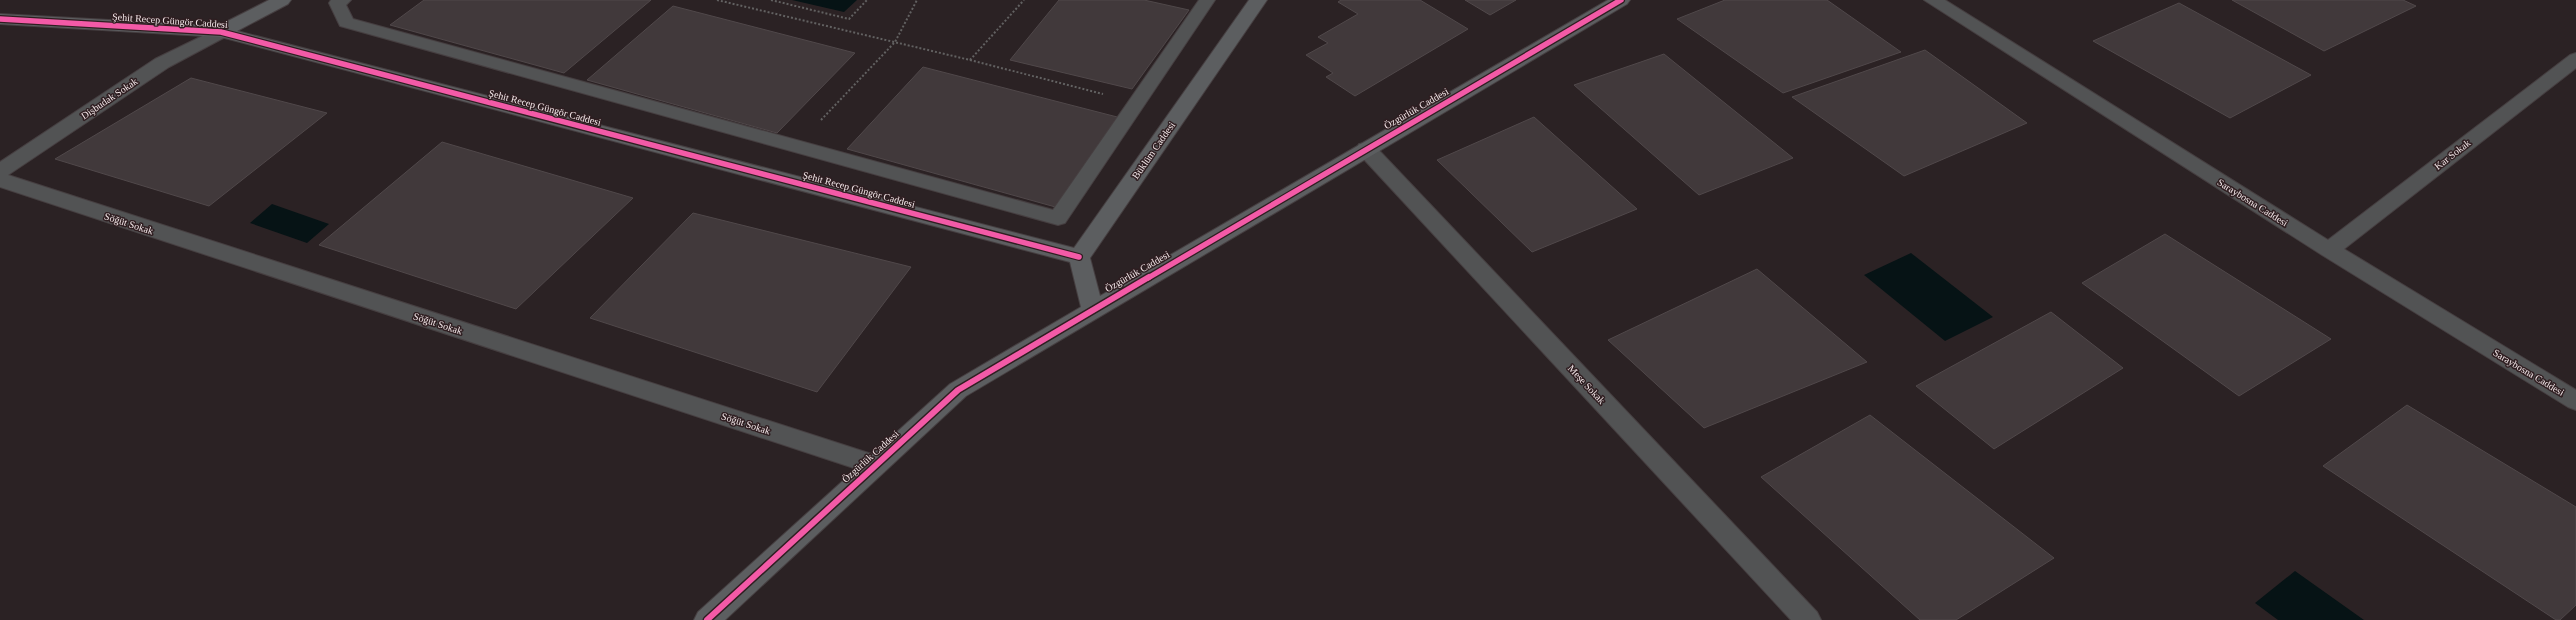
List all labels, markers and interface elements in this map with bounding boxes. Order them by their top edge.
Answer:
street label: Şehit Recep Güngör Caddesi [112,11,228,30]
street label: Dişbudak Sokak [79,75,140,121]
street label: Özgürlük Caddesi [1382,85,1451,131]
street label: Şehit Recep Güngör Caddesi [488,87,602,128]
street label: Büklüm Caddesi [1130,120,1177,181]
street label: Kar Sokak [2432,137,2472,172]
street label: Şehit Recep Güngör Caddesi [802,169,916,210]
street label: Saraybosna Caddesi [2216,176,2290,229]
street label: Söğüt Sokak [103,210,155,237]
street label: Özgürlük Caddesi [1103,248,1172,294]
street label: Söğüt Sokak [412,310,464,337]
street label: Saraybosna Caddesi [2491,347,2566,398]
street label: Meşe Sokak [1566,363,1607,406]
street label: Söğüt Sokak [720,410,772,437]
street label: Özgürlük Caddesi [840,428,901,485]

